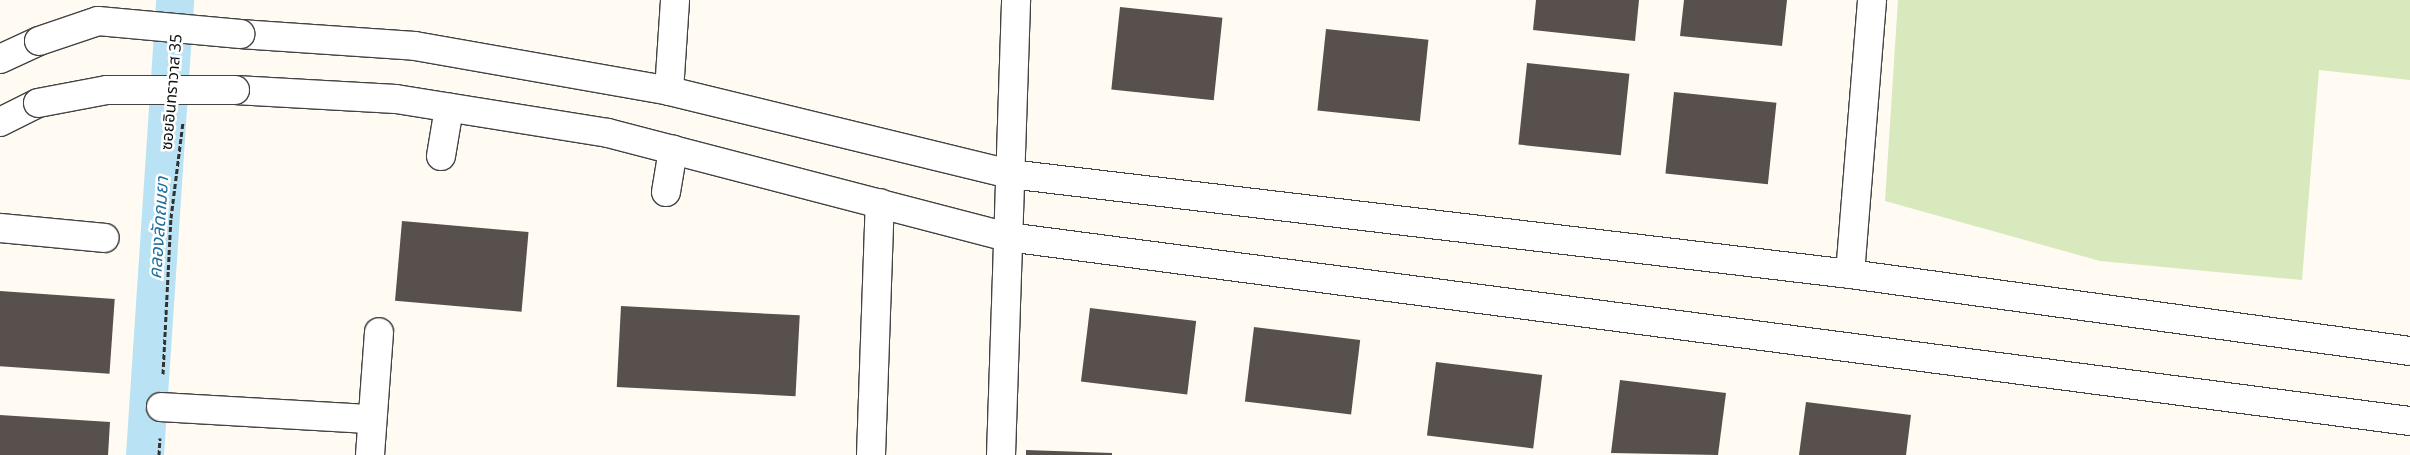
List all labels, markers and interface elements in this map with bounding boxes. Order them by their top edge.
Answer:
street label: ซอยอินทราวาส 35 [157,33,187,151]
water label: คลองลัดถมยา [146,176,174,280]

